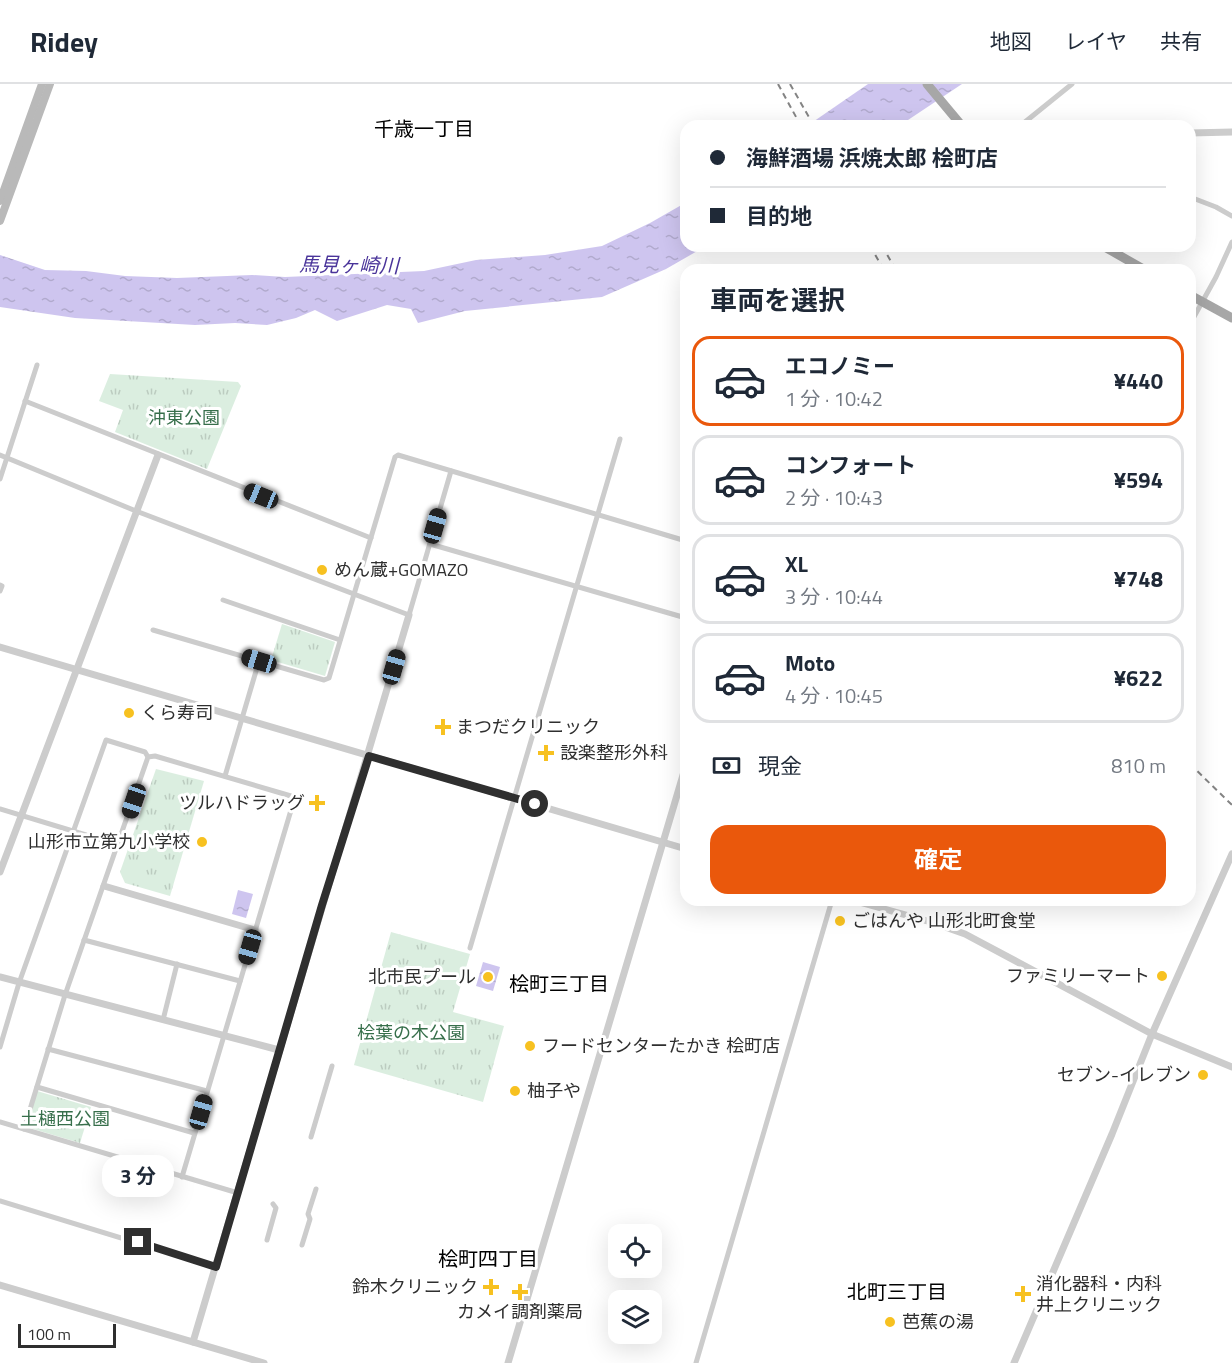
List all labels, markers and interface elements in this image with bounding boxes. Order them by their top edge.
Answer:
text: Ridey [30,20,98,63]
text: 地図 [990,25,1032,57]
text: レイヤ [1065,25,1127,57]
text: 共有 [1160,25,1202,57]
district label: 千歳一丁目 [374,113,474,144]
text: 海鮮酒場 浜焼太郎 桧町店 [746,141,998,175]
text: 目的地 [746,199,812,233]
water label: 馬見ヶ崎川 [299,248,401,281]
text: 車両を選択 [710,279,845,320]
text: エコノミー [785,349,895,383]
icon: car [713,354,767,408]
text: ¥440 [1114,364,1163,398]
text: 1 分 · 10:42 [785,383,883,414]
park label: 沖東公園 [148,404,220,431]
text: コンフォート [785,448,916,482]
icon: car [713,453,767,507]
text: ¥594 [1114,463,1163,497]
car [241,481,281,511]
text: 2 分 · 10:43 [785,482,883,513]
car [421,506,449,546]
text: XL [785,547,808,581]
icon: car [713,552,767,606]
place label: めん蔵+GOMAZO [334,556,468,583]
text: ¥748 [1114,562,1163,596]
marker: めん蔵+GOMAZO [315,563,329,577]
text: 3 分 · 10:44 [785,581,883,612]
text: Moto [785,646,835,680]
car [239,647,279,675]
car [380,647,408,687]
icon: car [713,651,767,705]
text: ¥622 [1114,661,1163,695]
text: 4 分 · 10:45 [785,680,883,711]
place label: くら寿司 [141,699,213,726]
marker: くら寿司 [122,706,136,720]
place label: まつだクリニック [456,713,600,740]
marker: まつだクリニック [434,718,452,736]
place label: 設楽整形外科 [560,739,668,766]
marker: 設楽整形外科 [537,744,555,762]
icon: cash [710,749,743,782]
text: 現金 [758,749,802,783]
text: 810 m [1111,750,1166,781]
car [120,781,148,821]
place label: ツルハドラッグ [179,789,305,816]
route start [521,790,548,817]
marker: ツルハドラッグ [310,796,324,810]
button: 確定 [710,825,1166,894]
place label: 山形市立第九小学校 [28,828,190,855]
marker: 山形市立第九小学校 [195,835,209,849]
place label: ごはんや 山形北町食堂 [852,907,1036,934]
marker: ごはんや 山形北町食堂 [833,914,847,928]
car [236,927,264,967]
place label: ファミリーマート [1006,962,1150,989]
place label: 北市民プール [368,963,476,990]
district label: 桧町三丁目 [509,968,609,999]
marker: ファミリーマート [1155,969,1169,983]
marker: 北市民プール [481,970,495,984]
park label: 桧葉の木公園 [357,1019,465,1046]
place label: フードセンターたかき 桧町店 [542,1032,780,1059]
marker: フードセンターたかき 桧町店 [523,1039,537,1053]
place label: セブン-イレブン [1057,1061,1191,1088]
marker: セブン-イレブン [1196,1068,1210,1082]
place label: 柚子や [527,1077,581,1104]
marker: 柚子や [508,1084,522,1098]
car [187,1092,215,1132]
park label: 土樋西公園 [20,1105,110,1132]
callout: 3 分 [102,1155,174,1197]
text: 3 分 [120,1160,156,1191]
map controls [608,1224,662,1344]
button: locate [608,1224,662,1278]
route end [124,1228,151,1255]
district label: 桧町四丁目 [438,1243,538,1274]
place label: 消化器科・内科 井上クリニック [1036,1270,1162,1318]
place label: 鈴木クリニック [352,1273,478,1300]
district label: 北町三丁目 [847,1276,947,1307]
marker: 鈴木クリニック [482,1278,500,1296]
marker: カメイ調剤薬局 [513,1285,527,1299]
marker: 消化器科・内科 井上クリニック [1014,1285,1032,1303]
button: layers [608,1290,662,1344]
place label: カメイ調剤薬局 [457,1298,583,1325]
place label: 芭蕉の湯 [902,1308,974,1335]
marker: 芭蕉の湯 [883,1315,897,1329]
scale bar [18,1321,116,1348]
text: 100 m [27,1322,71,1346]

